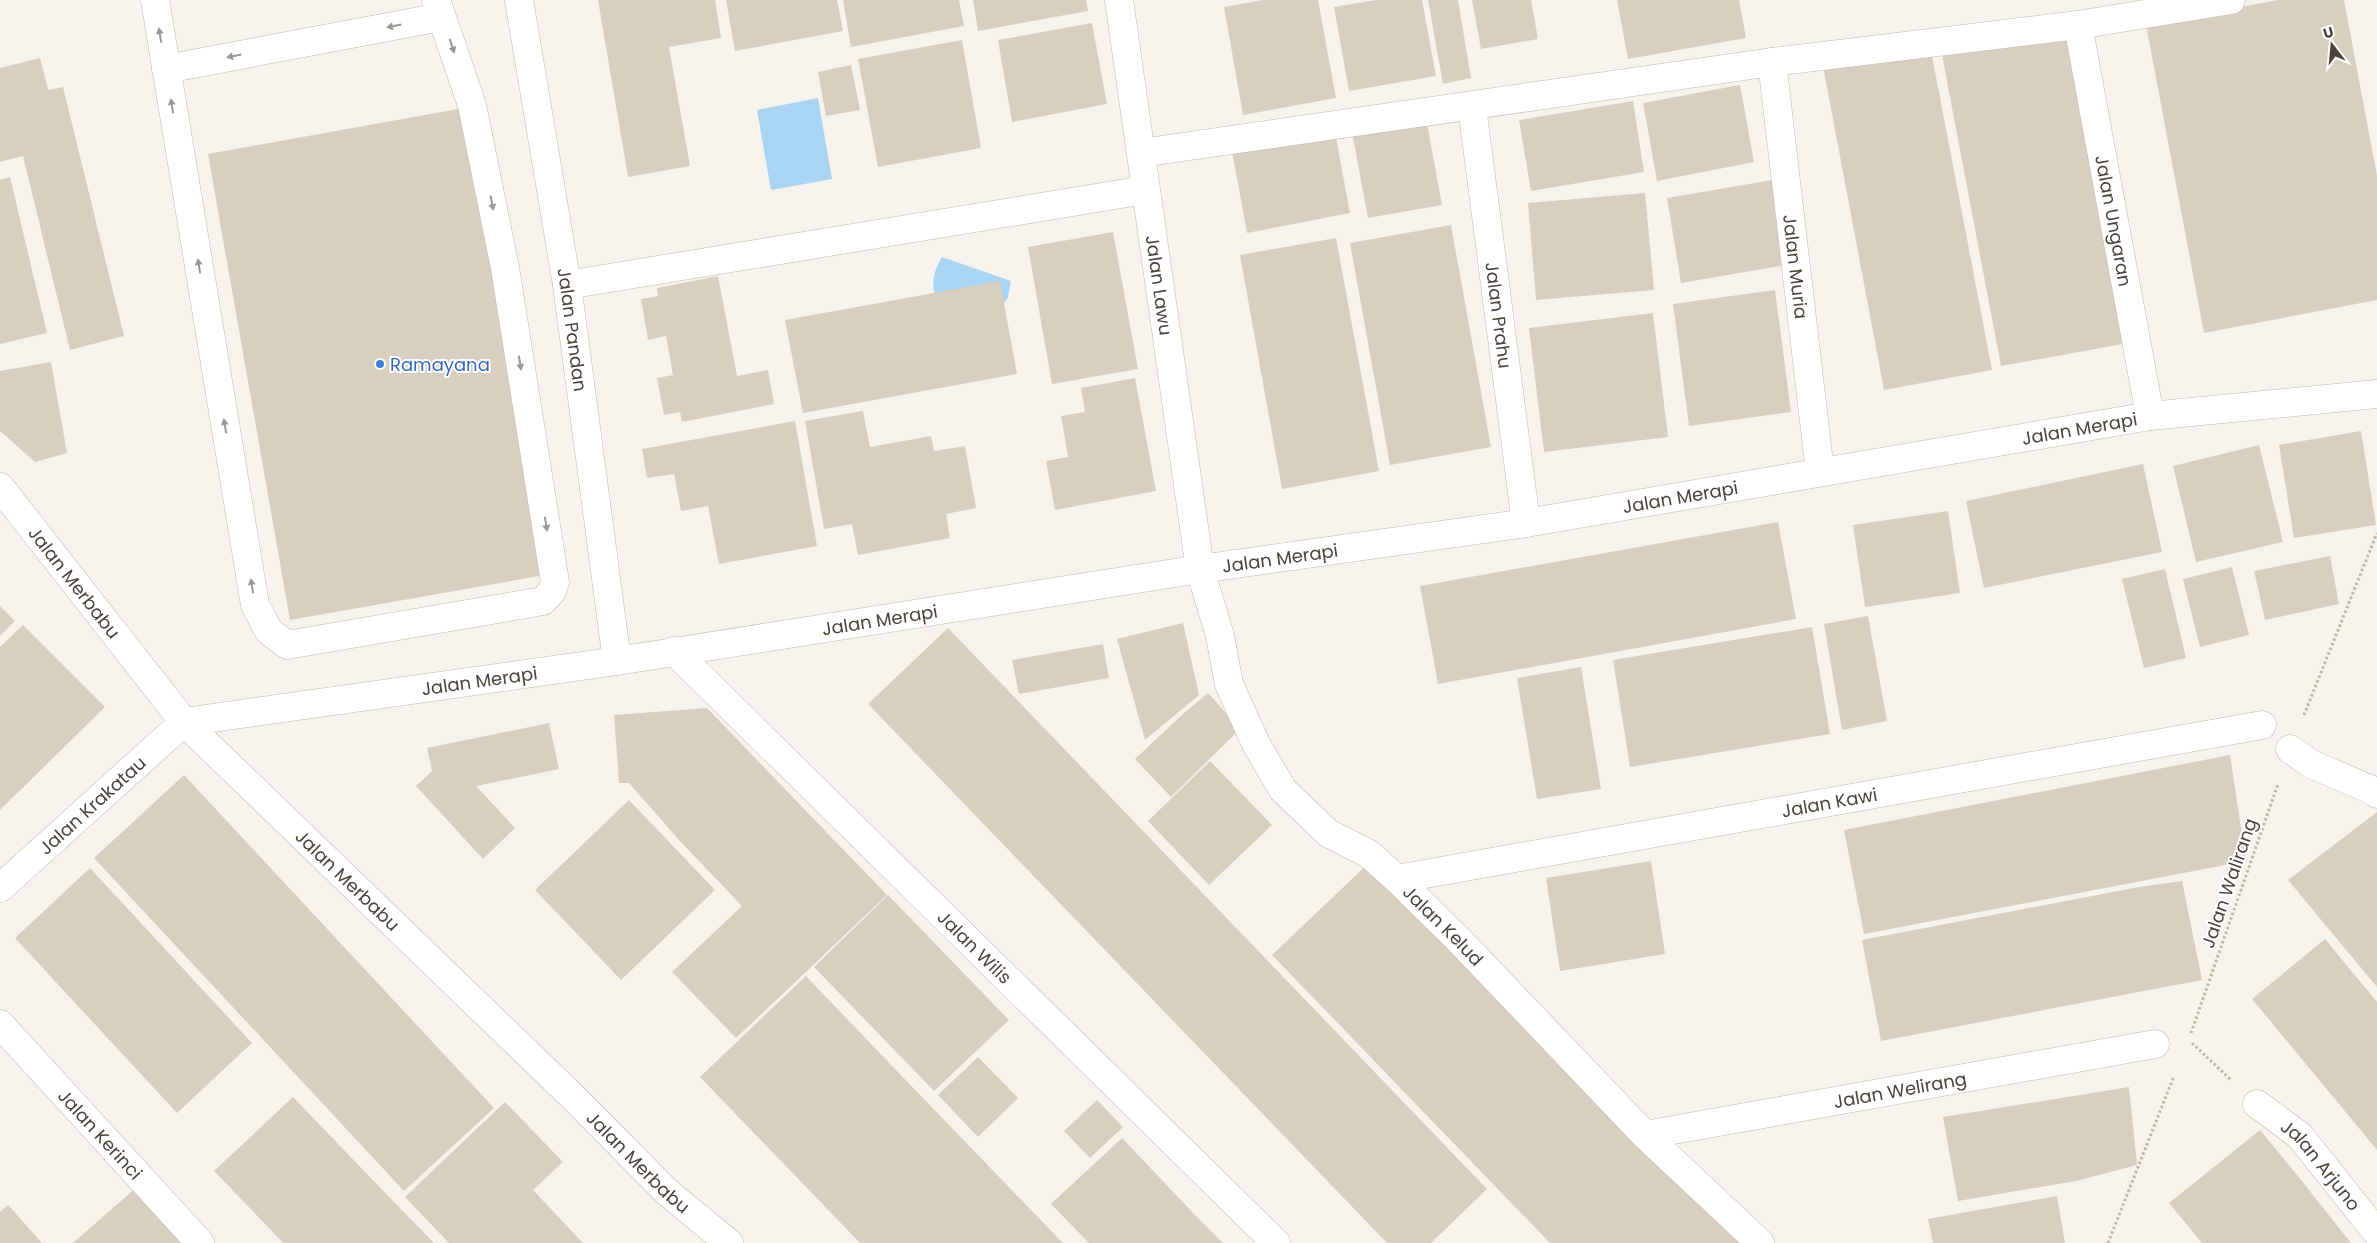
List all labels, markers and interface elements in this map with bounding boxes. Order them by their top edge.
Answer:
north arrow [2307,20,2357,70]
text: U [2321,21,2336,43]
one-way arrow [385,23,401,31]
one-way arrow [156,26,164,42]
one-way arrow [448,39,456,54]
one-way arrow [225,53,241,61]
one-way arrow [168,97,176,113]
street label: Jalan Ungaran [2090,153,2138,288]
one-way arrow [488,196,496,211]
street label: Jalan Muria [1777,213,1814,320]
street label: Jalan Lawu [1140,233,1179,337]
one-way arrow [194,257,202,273]
street label: Jalan Prahu [1480,261,1518,370]
street label: Jalan Pandan [552,266,594,393]
place label: Ramayana [390,352,490,377]
one-way arrow [517,355,525,371]
marker: Ramayana [374,358,386,370]
street label: Jalan Merapi [2020,406,2139,450]
one-way arrow [221,418,229,434]
street label: Jalan Merapi [1621,474,1740,519]
one-way arrow [542,516,550,532]
street label: Jalan Merbabu [23,521,126,644]
street label: Jalan Merapi [1220,537,1339,578]
one-way arrow [247,578,255,594]
street label: Jalan Merapi [820,598,939,641]
street label: Jalan Merapi [420,660,539,701]
street label: Jalan Krakatau [33,750,151,860]
street label: Jalan Kawi [1779,781,1879,823]
street label: Jalan Walirang [2195,815,2263,951]
street label: Jalan Merbabu [290,824,405,936]
street label: Jalan Kelud [1398,879,1489,971]
street label: Jalan Wilis [932,905,1018,989]
street label: Jalan Welirang [1831,1065,1969,1114]
street label: Jalan Kerinci [53,1083,148,1185]
street label: Jalan Merbabu [581,1105,696,1219]
street label: Jalan Arjuno [2276,1113,2367,1216]

